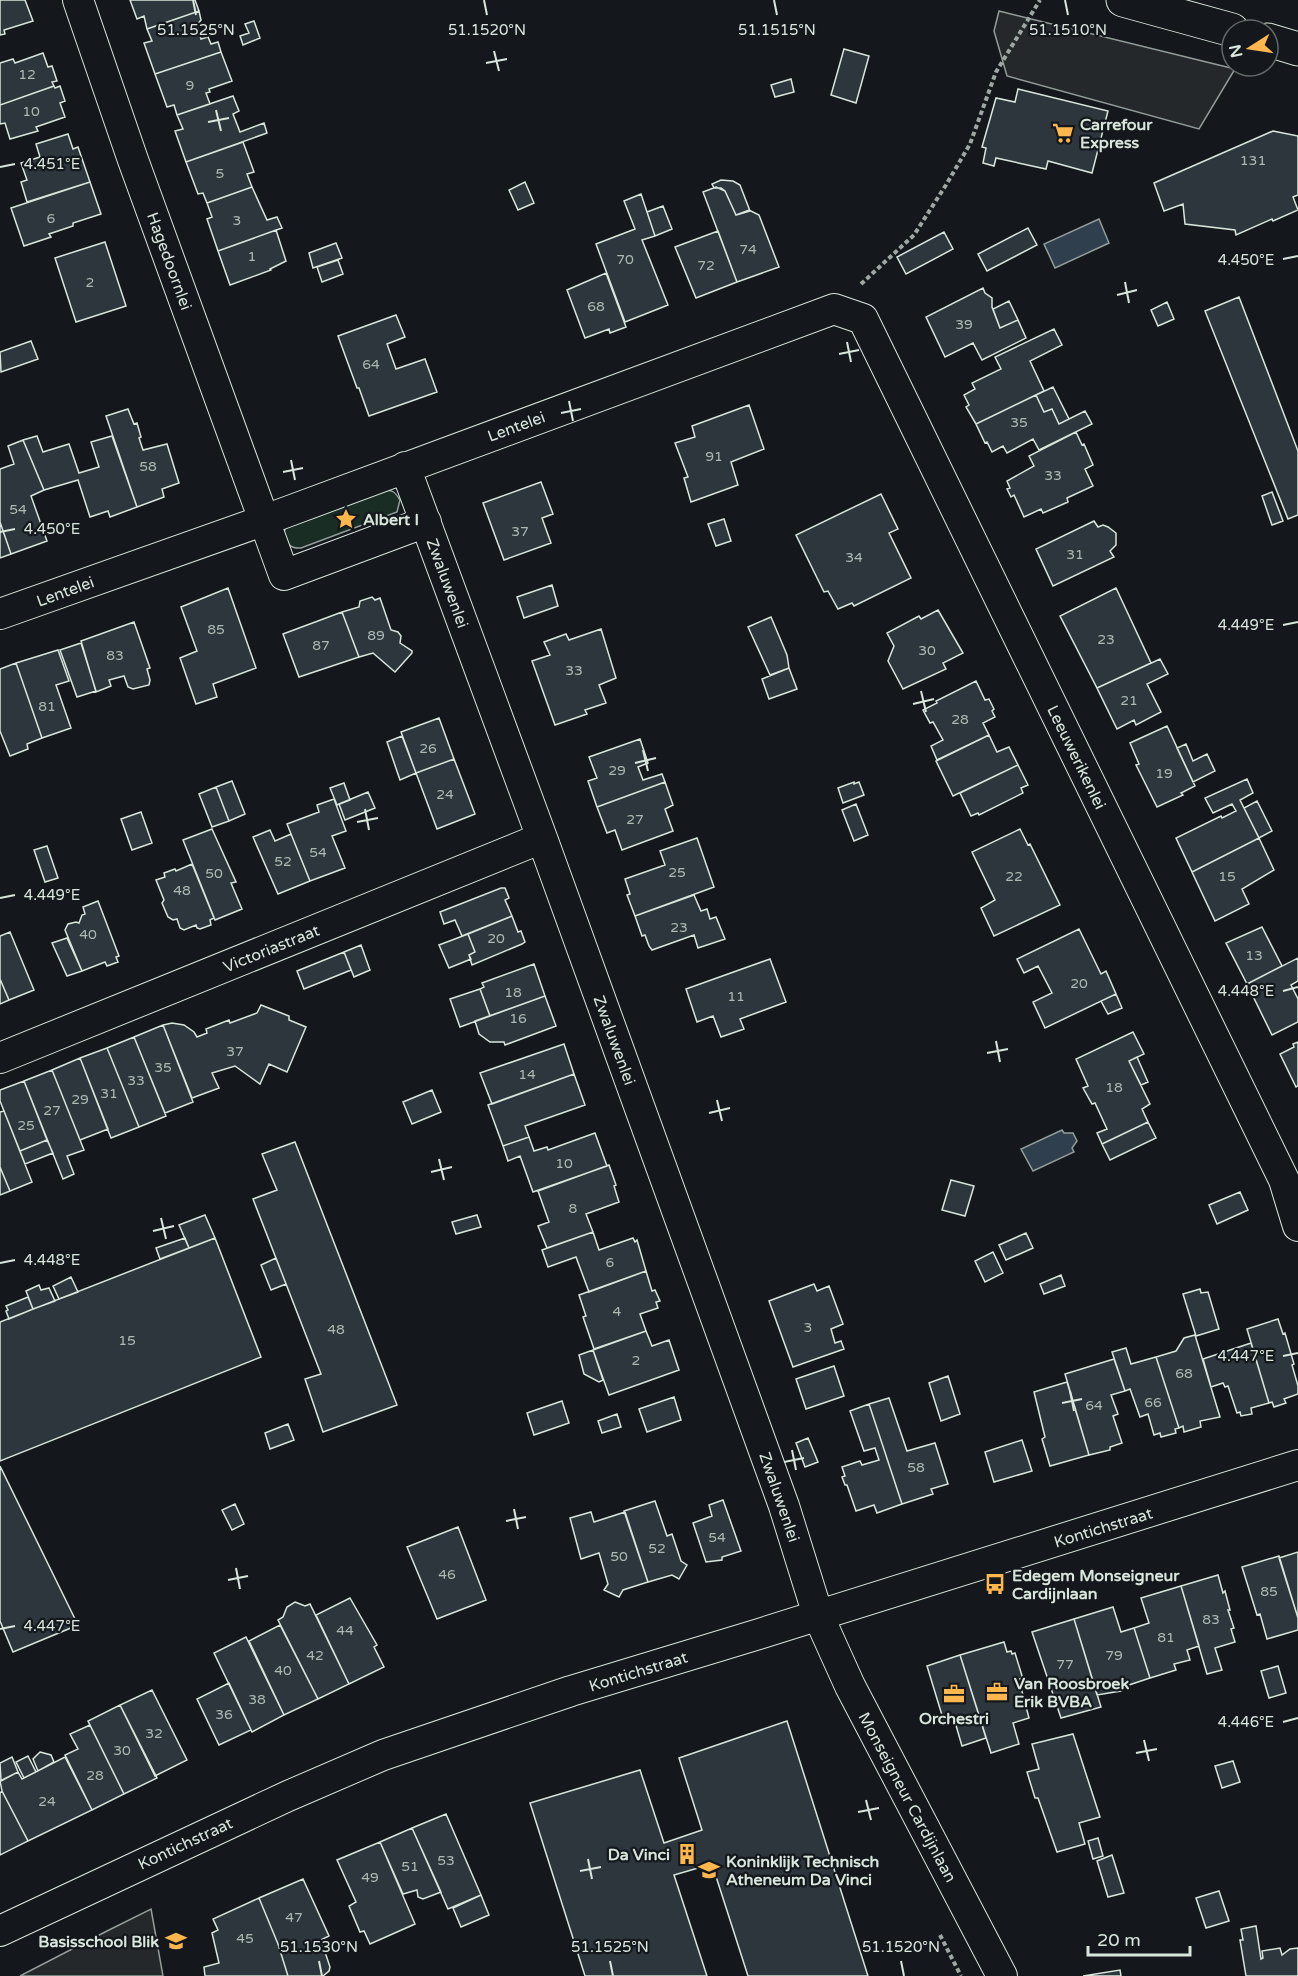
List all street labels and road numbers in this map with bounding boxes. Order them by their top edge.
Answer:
street label: Hagedoornlei [142,210,196,313]
street label: Lentelei [485,407,548,447]
street label: Zwaluwenlei [422,536,473,631]
street label: Lentelei [34,572,97,612]
street label: Leeuwerikenlei [1042,702,1110,813]
street label: Victoriastraat [220,921,322,977]
street label: Zwaluwenlei [589,993,640,1088]
street label: Zwaluwenlei [754,1450,804,1545]
street label: Kontichstraat [1052,1503,1155,1552]
street label: Kontichstraat [587,1647,690,1696]
street label: Monseigneur Cardijnlaan [854,1709,961,1886]
street label: Kontichstraat [135,1813,236,1875]

